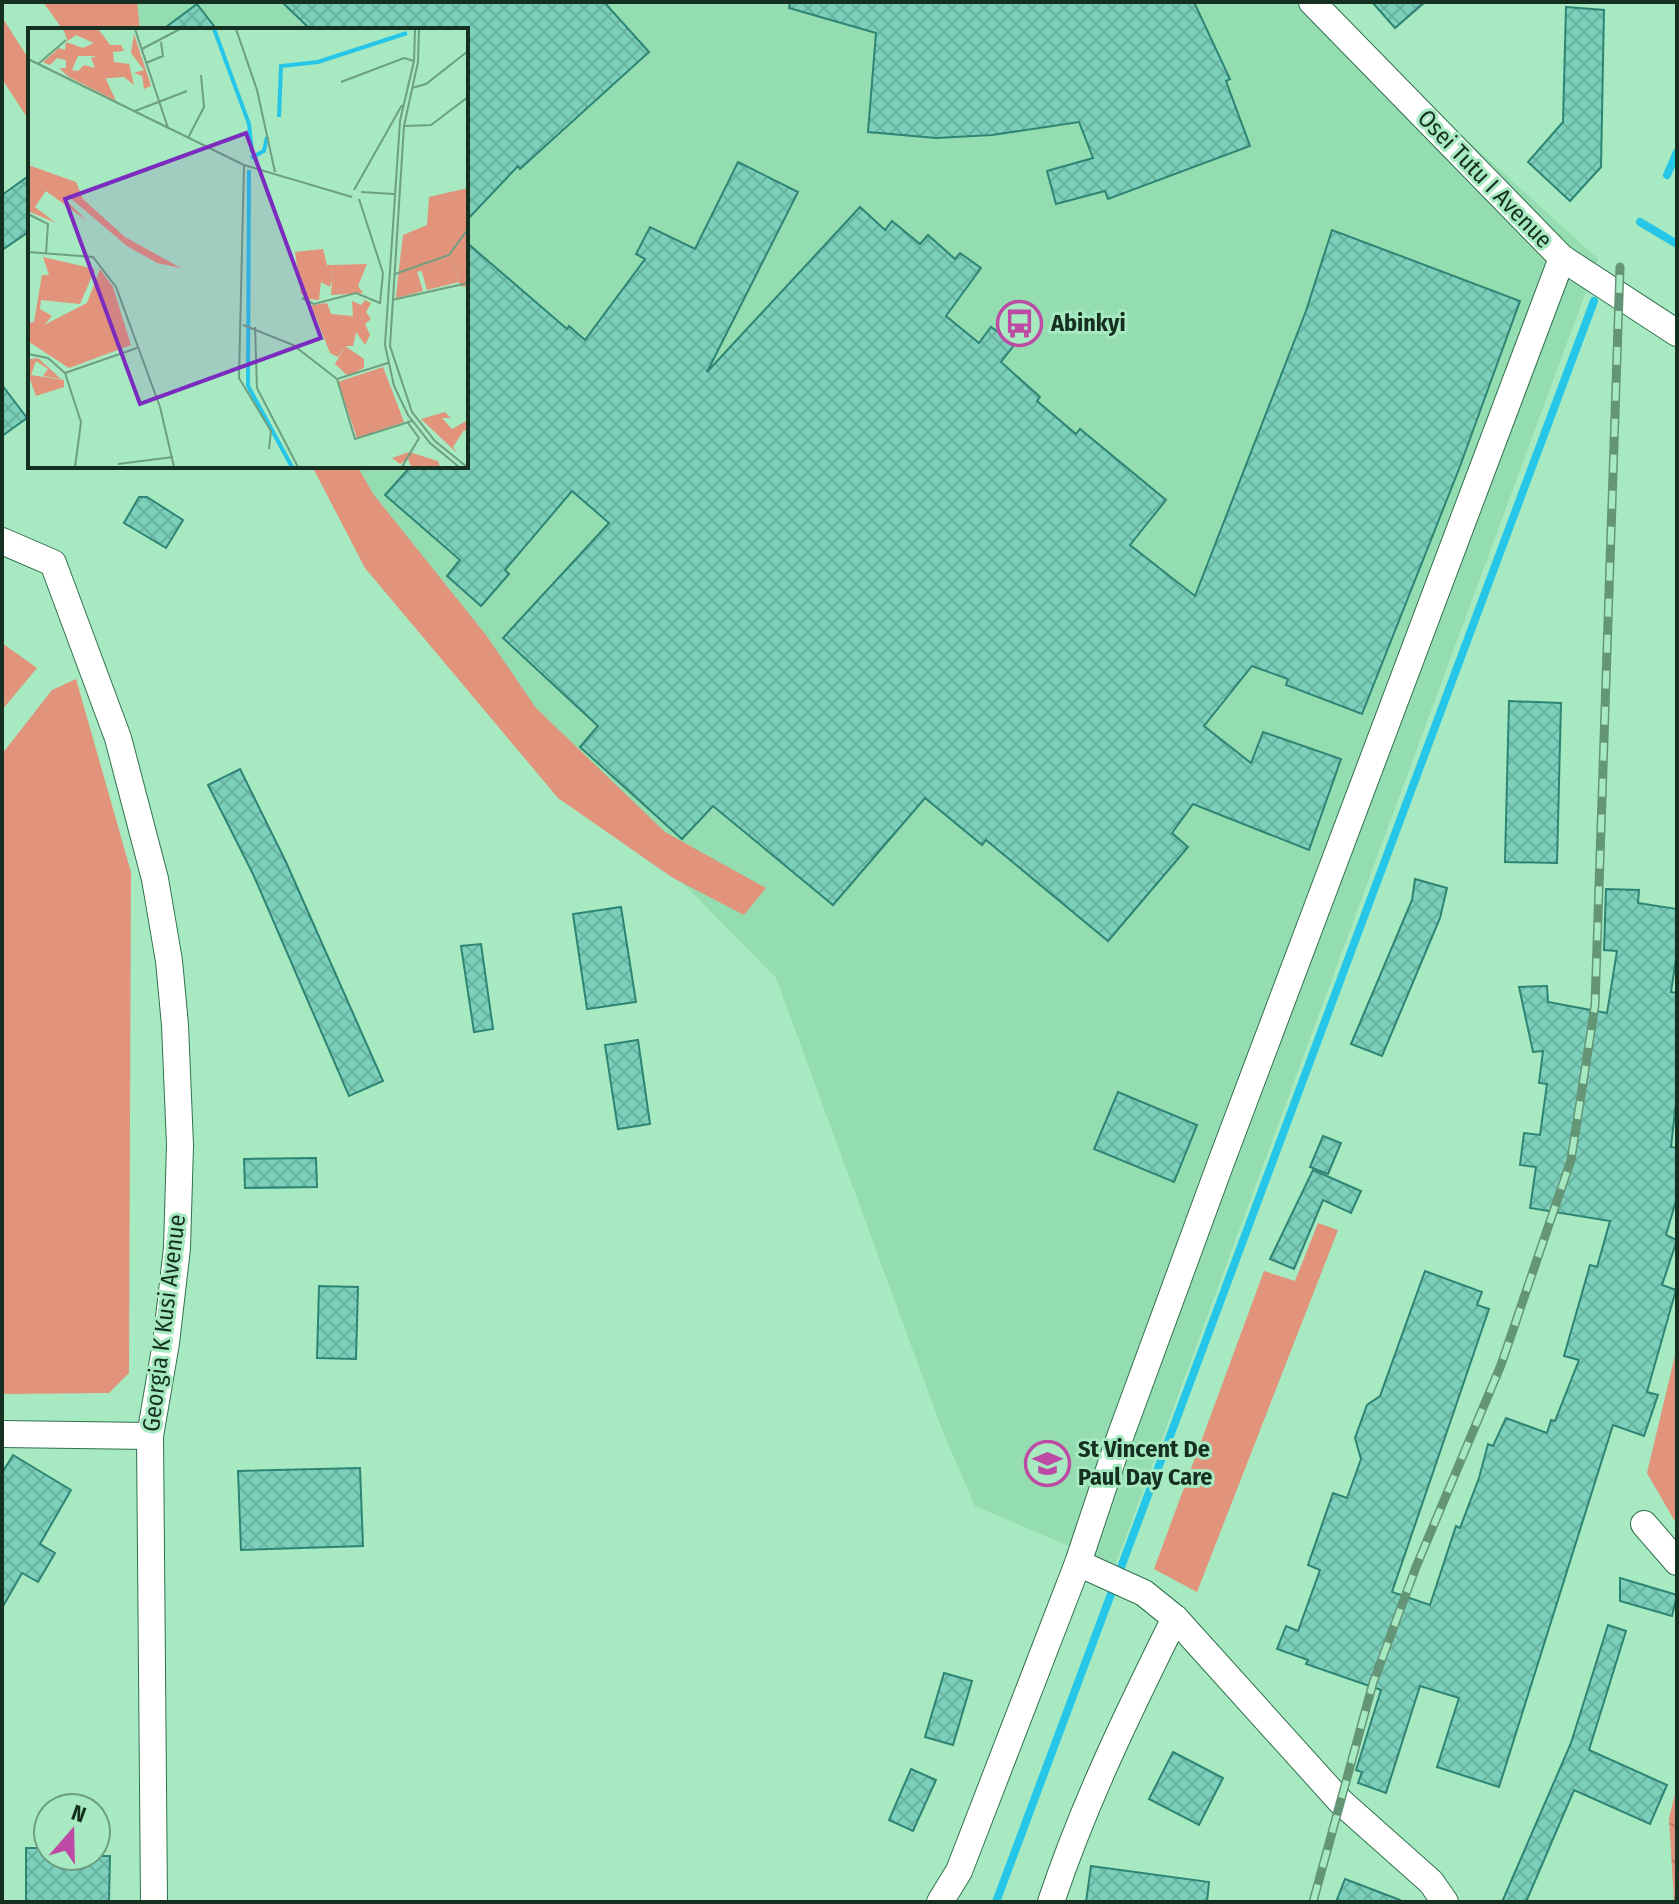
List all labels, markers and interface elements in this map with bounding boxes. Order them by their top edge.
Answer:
inset map [28,28,468,468]
street label: Osei Tutu I Avenue [1412,104,1558,254]
bus stop icon: Abinkyi [996,299,1044,347]
place label: Abinkyi [1050,309,1126,337]
street label: Georgia K Kusi Avenue [137,1213,191,1433]
place label: St Vincent De Paul Day Care [1078,1435,1212,1491]
school or university icon: St Vincent De Paul Day Care [1023,1439,1071,1487]
north arrow [32,1792,112,1872]
text: N [68,1799,89,1829]

